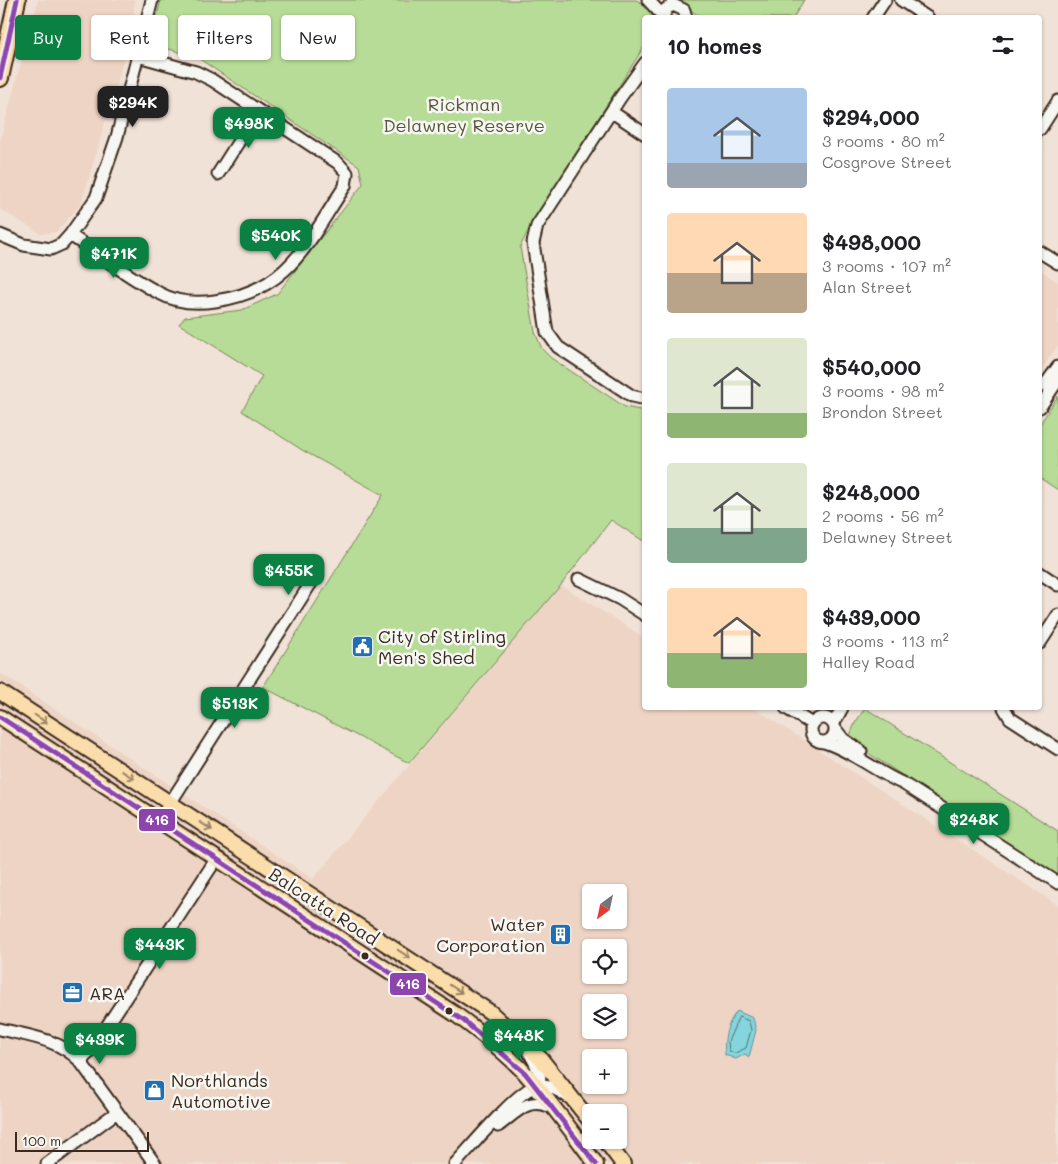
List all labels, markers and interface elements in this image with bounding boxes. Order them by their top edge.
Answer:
chip: Buy [15,15,81,60]
chip: Rent [91,15,168,60]
chip: Filters [178,15,271,60]
chip: New [281,15,355,60]
icon: filters [989,31,1017,59]
text: 10 homes [667,32,762,59]
pin: $294K [98,86,168,128]
text: $294K [108,91,158,112]
park label: Rickman Delawney Reserve [383,92,545,137]
text: $294,000 [822,103,920,130]
pin: $498K [214,106,284,149]
icon: home [707,108,767,168]
text: $498K [224,112,274,133]
text: 3 rooms · 80 m² [822,130,945,151]
text: Cosgrove Street [822,151,952,172]
pin: $540K [241,218,311,261]
text: $540K [251,224,301,245]
text: $498,000 [822,228,921,255]
icon: home [707,233,767,293]
pin: $471K [79,236,149,279]
text: $471K [91,242,137,263]
text: 3 rooms · 107 m² [822,255,951,276]
text: Alan Street [822,276,912,297]
text: $540,000 [822,353,921,380]
icon: home [707,358,767,418]
text: 3 rooms · 98 m² [822,380,944,401]
text: Brondon Street [822,401,943,422]
text: $248,000 [822,478,920,505]
icon: home [707,483,767,543]
text: 2 rooms · 56 m² [822,505,944,526]
text: Delawney Street [822,526,952,547]
pin: $455K [254,554,324,596]
text: $455K [264,559,314,580]
text: $439,000 [822,603,920,630]
icon: home [707,608,767,668]
place label: City of Stirling Men's Shed [378,624,506,669]
text: 3 rooms · 113 m² [822,630,949,651]
public building icon: City of Stirling Men's Shed [350,634,374,658]
text: Halley Road [822,651,915,672]
pin: $513K [200,686,270,729]
text: $513K [212,692,258,713]
one-way arrow [34,713,48,724]
one-way arrow [121,771,135,781]
pin: $248K [939,802,1009,845]
line badge: 416 [138,808,176,832]
text: $248K [949,808,999,829]
text: 416 [145,810,169,829]
one-way arrow [199,821,213,831]
street label: Balcatta Road [264,862,384,950]
north arrow [582,884,628,929]
map controls [582,884,627,1149]
place label: Water Corporation [436,912,545,957]
building icon: Water Corporation [549,922,573,946]
pin: $443K [125,928,195,970]
text: $443K [135,933,185,954]
button: locate [582,939,627,984]
one-way arrow [396,950,410,960]
unlabelled marker [360,951,370,961]
line badge: 416 [389,972,427,996]
text: 416 [396,974,420,993]
office icon: ARA [61,981,85,1005]
place label: ARA [89,981,125,1005]
one-way arrow [449,984,463,994]
button: layers [582,994,627,1039]
unlabelled marker [444,1006,454,1016]
pin: $448K [484,1018,554,1061]
pin: $439K [65,1022,135,1065]
text: $448K [494,1024,544,1045]
text: $439K [75,1028,125,1049]
button: + [582,1049,627,1094]
place label: Northlands Automotive [171,1068,271,1113]
shop icon: Northlands Automotive [143,1078,167,1102]
button: − [582,1104,627,1149]
scale bar [15,1129,149,1152]
text: 100 m [22,1131,61,1150]

